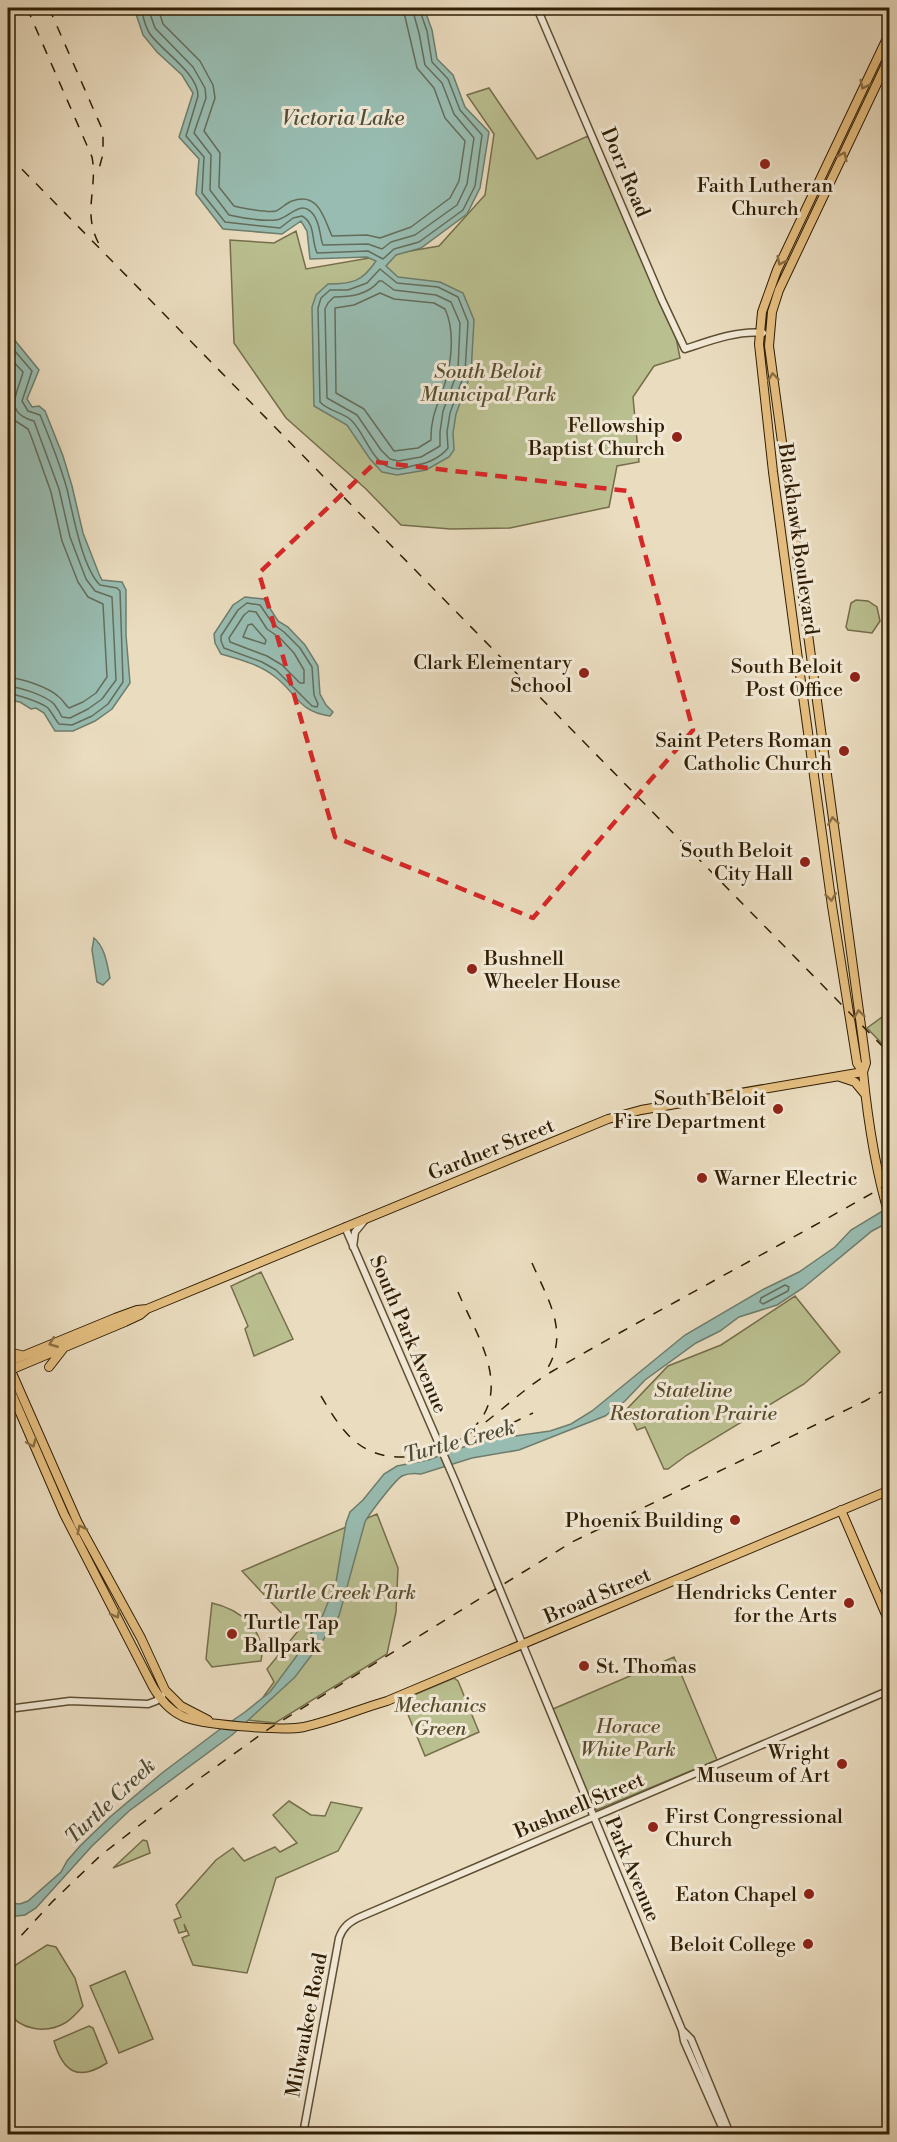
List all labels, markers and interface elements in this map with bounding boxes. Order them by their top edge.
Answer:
one-way arrow [860,78,872,89]
water label: Victoria Lake [282,106,404,132]
street label: Dorr Road [595,124,655,222]
one-way arrow [835,152,847,163]
marker: Faith Lutheran Church [758,157,772,171]
place label: Faith Lutheran Church [697,174,833,222]
one-way arrow [776,255,788,266]
park label: South Beloit Municipal Park [420,360,556,408]
one-way arrow [767,373,779,382]
place label: Fellowship Baptist Church [527,414,665,462]
marker: Fellowship Baptist Church [670,430,684,444]
street label: Blackhawk Boulevard [772,441,823,637]
place label: Clark Elementary School [413,651,572,699]
place label: South Beloit Post Office [731,655,843,703]
marker: Clark Elementary School [577,666,591,680]
marker: South Beloit Post Office [848,670,862,684]
place label: Saint Peters Roman Catholic Church [655,729,832,777]
marker: Saint Peters Roman Catholic Church [837,744,851,758]
one-way arrow [827,816,840,825]
place label: South Beloit City Hall [681,839,793,887]
marker: South Beloit City Hall [798,855,812,869]
one-way arrow [825,892,837,901]
place label: Bushnell Wheeler House [483,947,621,995]
marker: Bushnell Wheeler House [465,962,479,976]
one-way arrow [854,1009,866,1019]
place label: South Beloit Fire Department [614,1087,766,1135]
marker: South Beloit Fire Department [771,1102,785,1116]
street label: Gardner Street [425,1114,558,1187]
place label: Warner Electric [713,1167,857,1192]
marker: Warner Electric [695,1171,709,1185]
street label: South Park Avenue [363,1252,452,1417]
one-way arrow [48,1336,59,1348]
park label: Stateline Restoration Prairie [608,1379,778,1427]
water label: Turtle Creek [401,1415,518,1469]
one-way arrow [25,1436,37,1447]
place label: Phoenix Building [565,1509,724,1534]
marker: Phoenix Building [728,1513,742,1527]
one-way arrow [76,1524,88,1535]
street label: Broad Street [539,1563,655,1630]
park label: Turtle Creek Park [262,1581,416,1606]
place label: Hendricks Center for the Arts [676,1581,837,1629]
marker: Hendricks Center for the Arts [842,1596,856,1610]
one-way arrow [109,1608,120,1618]
place label: Turtle Tap Ballpark [243,1611,339,1659]
marker: Turtle Tap Ballpark [225,1627,239,1641]
place label: St. Thomas [596,1655,696,1680]
marker: St. Thomas [577,1659,591,1673]
park label: Mechanics Green [394,1694,487,1742]
park label: Horace White Park [580,1715,676,1763]
place label: Wright Museum of Art [697,1741,830,1789]
water label: Turtle Creek [60,1753,161,1850]
marker: Wright Museum of Art [835,1757,849,1771]
street label: Bushnell Street [510,1768,648,1845]
place label: First Congressional Church [665,1805,843,1853]
street label: Park Avenue [598,1813,665,1926]
marker: First Congressional Church [646,1820,660,1834]
place label: Eaton Chapel [676,1883,797,1908]
marker: Eaton Chapel [802,1887,816,1901]
place label: Beloit College [669,1933,796,1958]
marker: Beloit College [801,1937,815,1951]
street label: Milwaukee Road [281,1950,334,2100]

